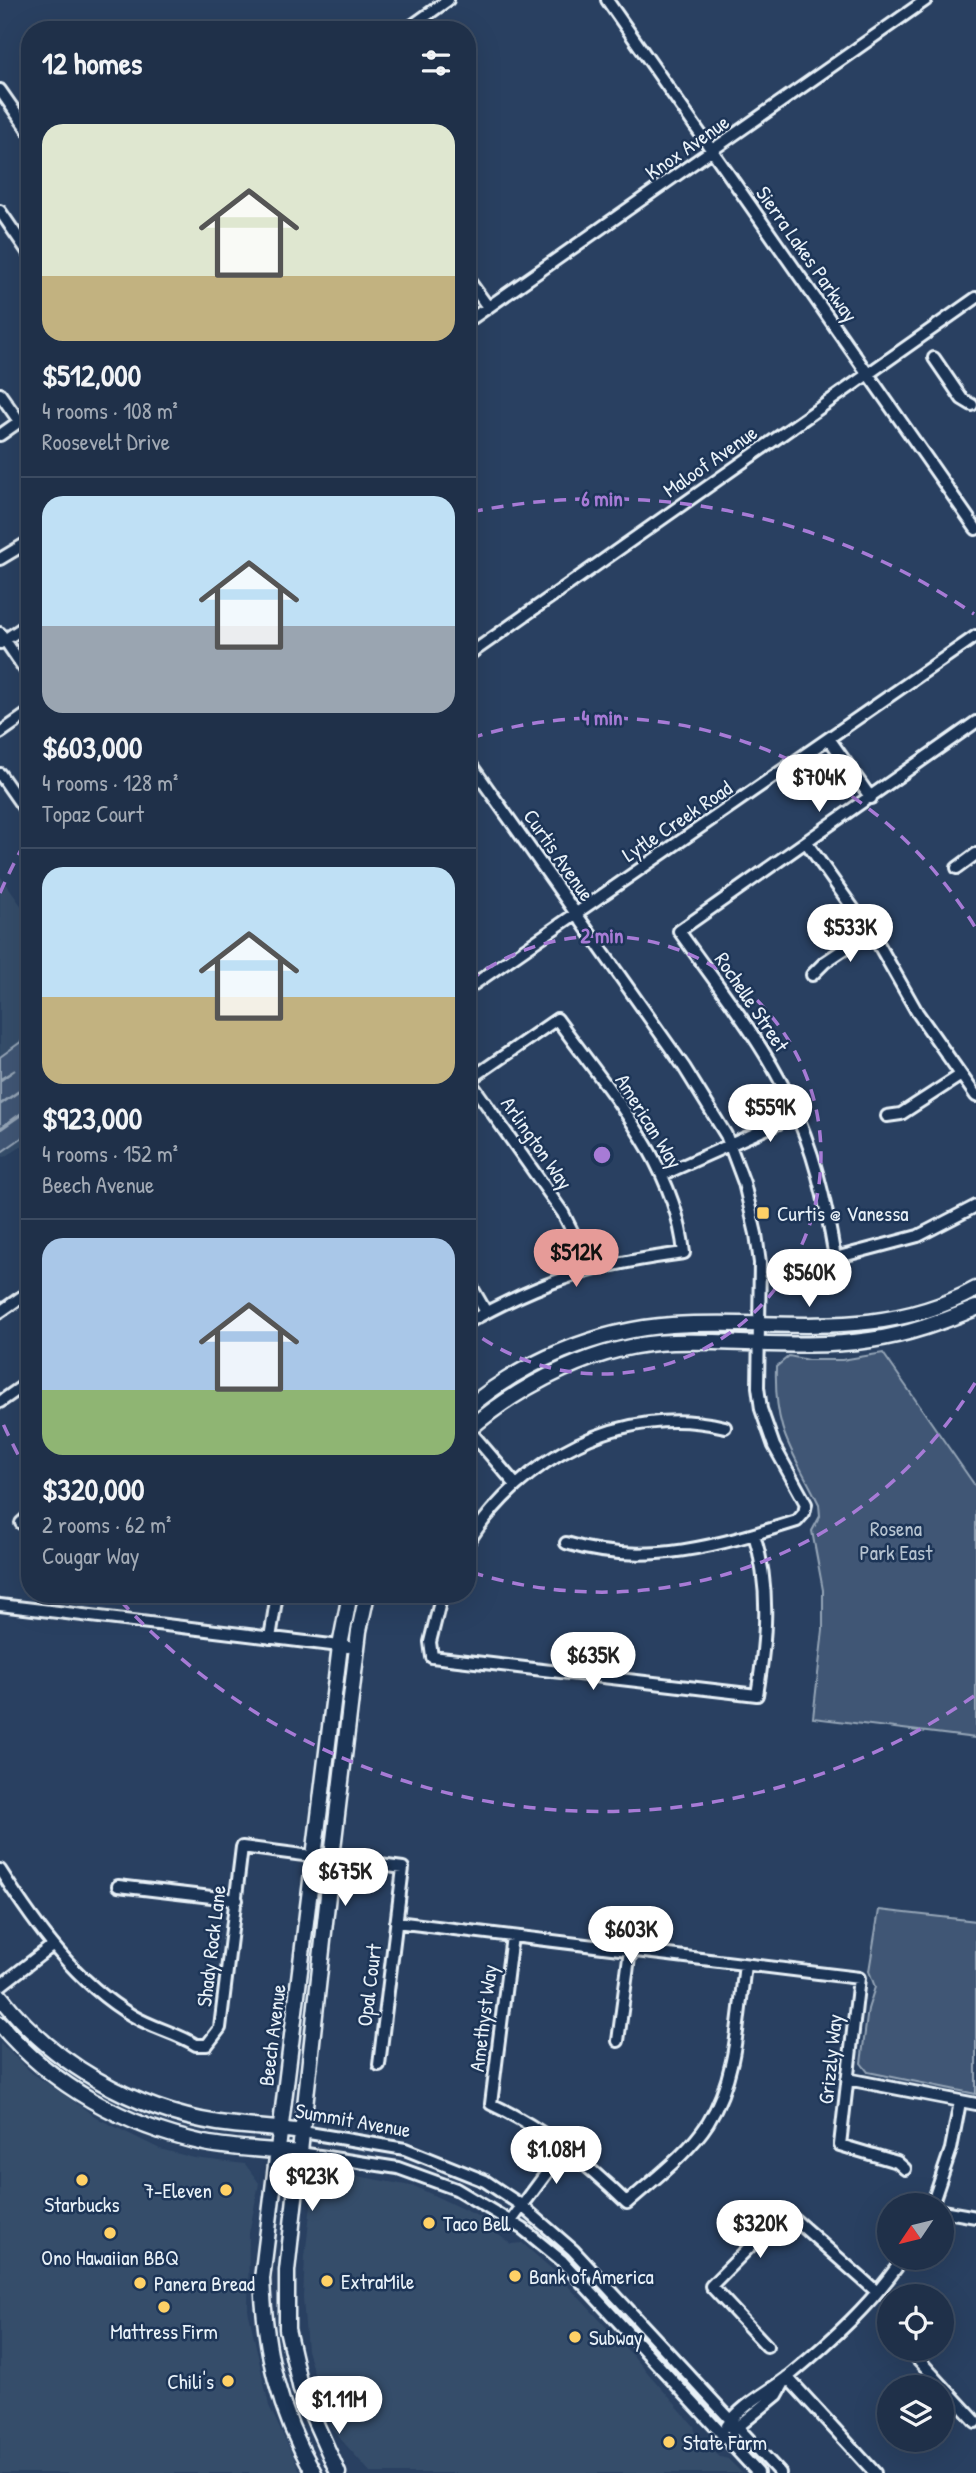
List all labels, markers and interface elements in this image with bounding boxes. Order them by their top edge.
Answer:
text: 12 homes [42,43,142,83]
icon: filters [417,44,455,82]
street label: Knox Avenue [639,107,735,187]
icon: home [186,170,312,296]
street label: Sierra Lakes Parkway [749,180,865,328]
text: $512,000 [42,355,141,395]
text: 4 rooms · 108 m² [42,395,178,426]
street label: Maloof Avenue [657,418,763,504]
text: Roosevelt Drive [42,426,170,457]
text: 6 min [581,484,623,513]
icon: home [186,542,312,668]
text: 4 min [581,703,623,732]
text: $603,000 [42,727,142,767]
pin: $704K [770,754,868,814]
text: $704K [792,761,846,792]
text: 4 rooms · 128 m² [42,767,178,798]
street label: Lytle Creek Road [616,773,738,869]
text: Topaz Court [42,798,144,829]
street label: Curtis Avenue [517,803,601,907]
pin: $533K [801,904,899,964]
text: $533K [823,911,877,942]
icon: home [186,913,312,1039]
text: 2 min [580,921,624,950]
street label: Rochelle Street [708,946,796,1058]
street label: American Way [609,1068,690,1174]
pin: $559K [721,1084,819,1144]
street label: Arlington Way [494,1091,580,1195]
text: $559K [744,1091,796,1122]
text: $923,000 [42,1098,142,1138]
text: 4 rooms · 152 m² [42,1138,178,1169]
centre of rings [590,1143,614,1167]
text: Beech Avenue [42,1169,154,1200]
place label: Curtis @ Vanessa [777,1199,909,1228]
marker: Curtis @ Vanessa [755,1205,771,1221]
pin: $512K [527,1230,625,1289]
text: $512K [550,1236,602,1267]
pin: $560K [760,1250,858,1309]
text: $560K [783,1256,835,1287]
icon: home [186,1284,312,1410]
text: $320,000 [42,1469,145,1509]
text: 2 rooms · 62 m² [42,1509,171,1540]
park label: Rosena Park East [860,1514,933,1567]
text: Cougar Way [42,1540,139,1571]
pin: $635K [544,1632,642,1692]
text: $635K [567,1639,619,1670]
pin: $675K [296,1848,394,1908]
text: $675K [318,1855,372,1886]
street label: Shady Rock Lane [189,1884,233,2008]
pin: $603K [582,1906,680,1966]
text: $603K [604,1913,658,1944]
street label: Opal Court [350,1941,389,2028]
street label: Amethyst Way [462,1963,504,2073]
street label: Beech Avenue [251,1982,293,2088]
street label: Grizzly Way [811,2013,849,2105]
street label: Summit Avenue [293,2096,413,2144]
pin: $1.08M [499,2126,613,2186]
text: $1.08M [527,2133,585,2164]
pin: $923K [263,2154,361,2213]
text: $923K [285,2160,339,2191]
marker: Starbucks [74,2172,90,2188]
place label: 7-Eleven [144,2176,212,2205]
marker: 7-Eleven [218,2182,234,2198]
place label: Starbucks [44,2190,120,2219]
north arrow [877,2193,954,2270]
map controls [877,2193,954,2452]
pin: $320K [711,2200,809,2260]
text: $320K [732,2207,788,2238]
place label: Taco Bell [443,2209,512,2238]
marker: Taco Bell [421,2215,437,2231]
marker: Ono Hawaiian BBQ [102,2225,118,2241]
place label: Ono Hawaiian BBQ [41,2243,179,2272]
place label: Bank of America [529,2262,654,2291]
place label: ExtraMile [341,2267,414,2296]
marker: Bank of America [507,2268,523,2284]
place label: Panera Bread [154,2269,255,2298]
marker: ExtraMile [319,2273,335,2289]
marker: Panera Bread [132,2275,148,2291]
button: locate [877,2284,954,2361]
marker: Mattress Firm [156,2299,172,2315]
place label: Mattress Firm [110,2317,218,2346]
place label: Subway [589,2323,643,2352]
marker: Subway [567,2329,583,2345]
place label: Chili's [167,2367,214,2396]
marker: Chili's [220,2373,236,2389]
button: layers [877,2375,954,2452]
pin: $1.11M [282,2376,396,2436]
text: $1.11M [311,2383,367,2414]
place label: State Farm [683,2428,767,2457]
marker: State Farm [661,2434,677,2450]

